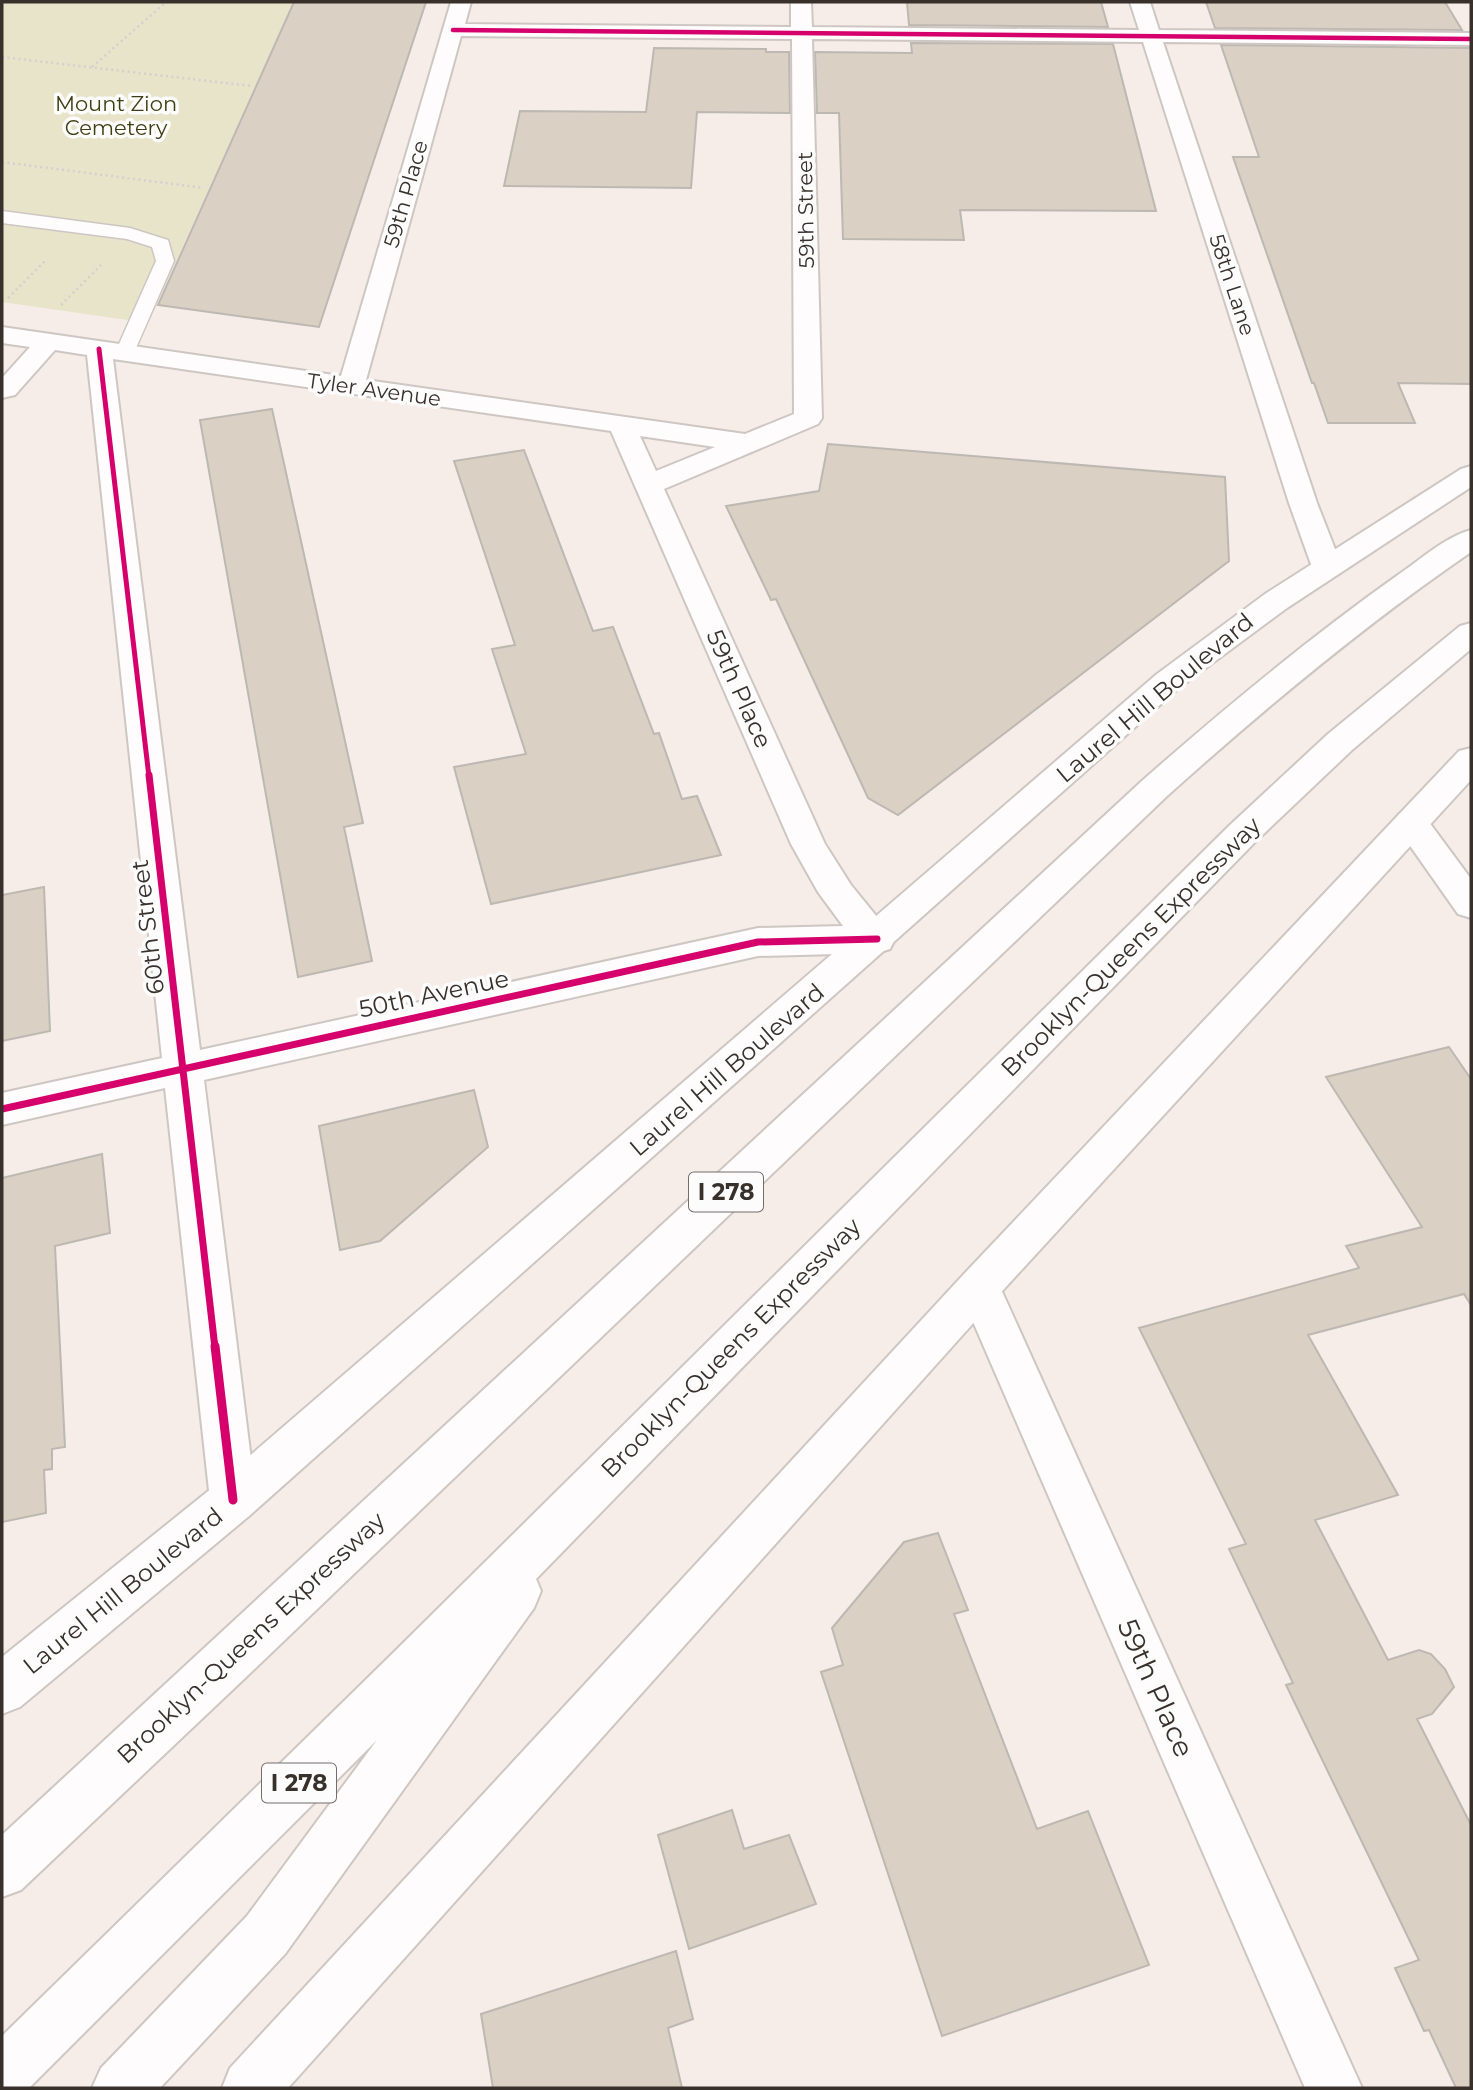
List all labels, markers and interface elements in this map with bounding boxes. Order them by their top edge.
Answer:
park label: Mount Zion Cemetery [55,91,177,140]
street label: 59th Place [378,137,433,250]
street label: 59th Street [792,151,819,269]
street label: 58th Lane [1204,231,1261,339]
street label: Tyler Avenue [306,368,443,411]
street label: Laurel Hill Boulevard [1050,607,1259,789]
street label: 59th Place [701,625,778,752]
street label: Brooklyn-Queens Expressway [995,811,1267,1083]
street label: 60th Street [125,858,170,996]
street label: 50th Avenue [356,963,512,1024]
street label: Laurel Hill Boulevard [623,977,830,1162]
road number: I 278 [689,1172,763,1212]
street label: Brooklyn-Queens Expressway [595,1212,867,1484]
street label: Laurel Hill Boulevard [17,1501,228,1680]
street label: Brooklyn-Queens Expressway [111,1506,391,1769]
street label: 59th Place [1110,1614,1202,1762]
road number: I 278 [262,1764,336,1802]

